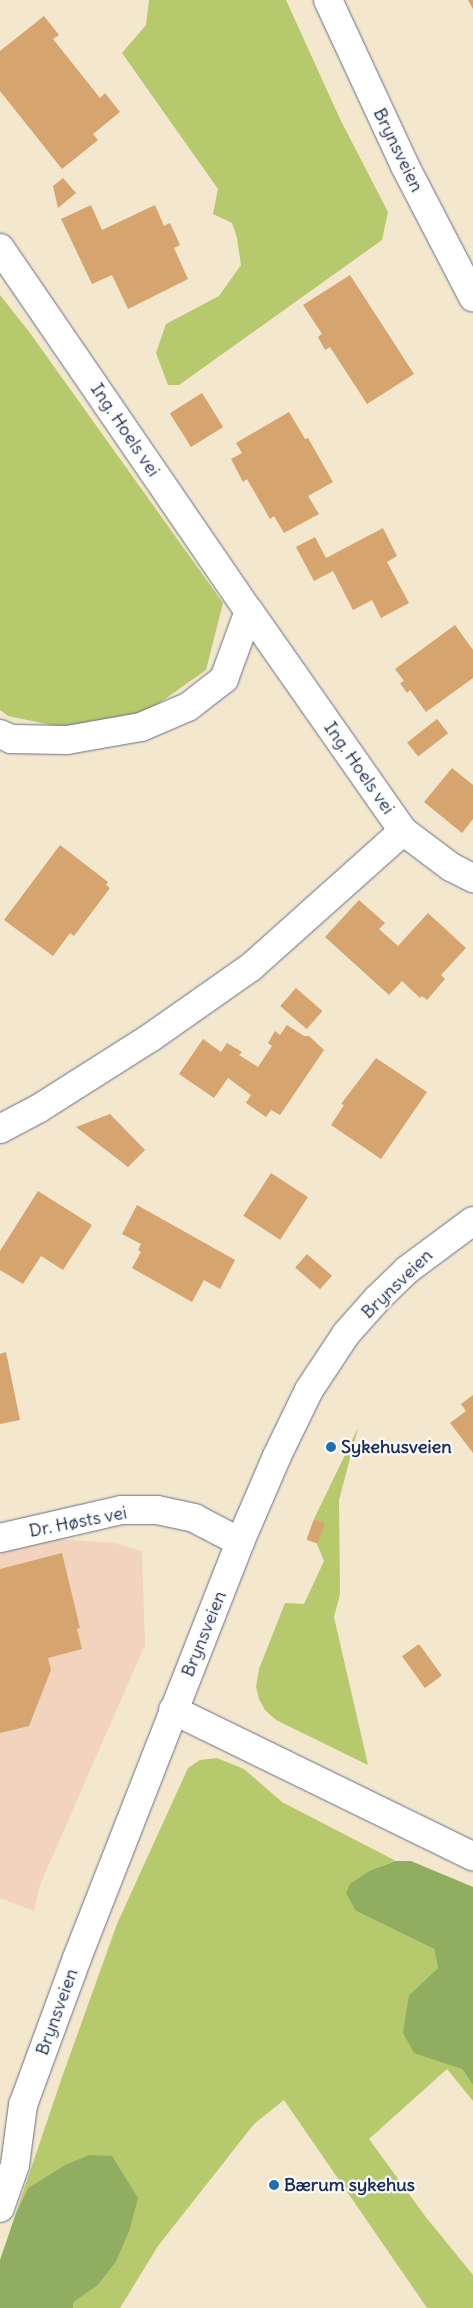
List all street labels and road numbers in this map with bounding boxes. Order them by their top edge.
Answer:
street label: Brynsveien [368,105,428,195]
street label: Ing. Hoels vei [86,379,164,481]
street label: Ing. Hoels vei [319,718,399,818]
street label: Brynsveien [357,1245,437,1323]
street label: Dr. Høsts vei [27,1502,129,1542]
street label: Brynsveien [177,1588,231,1680]
street label: Brynsveien [31,1966,83,2058]

